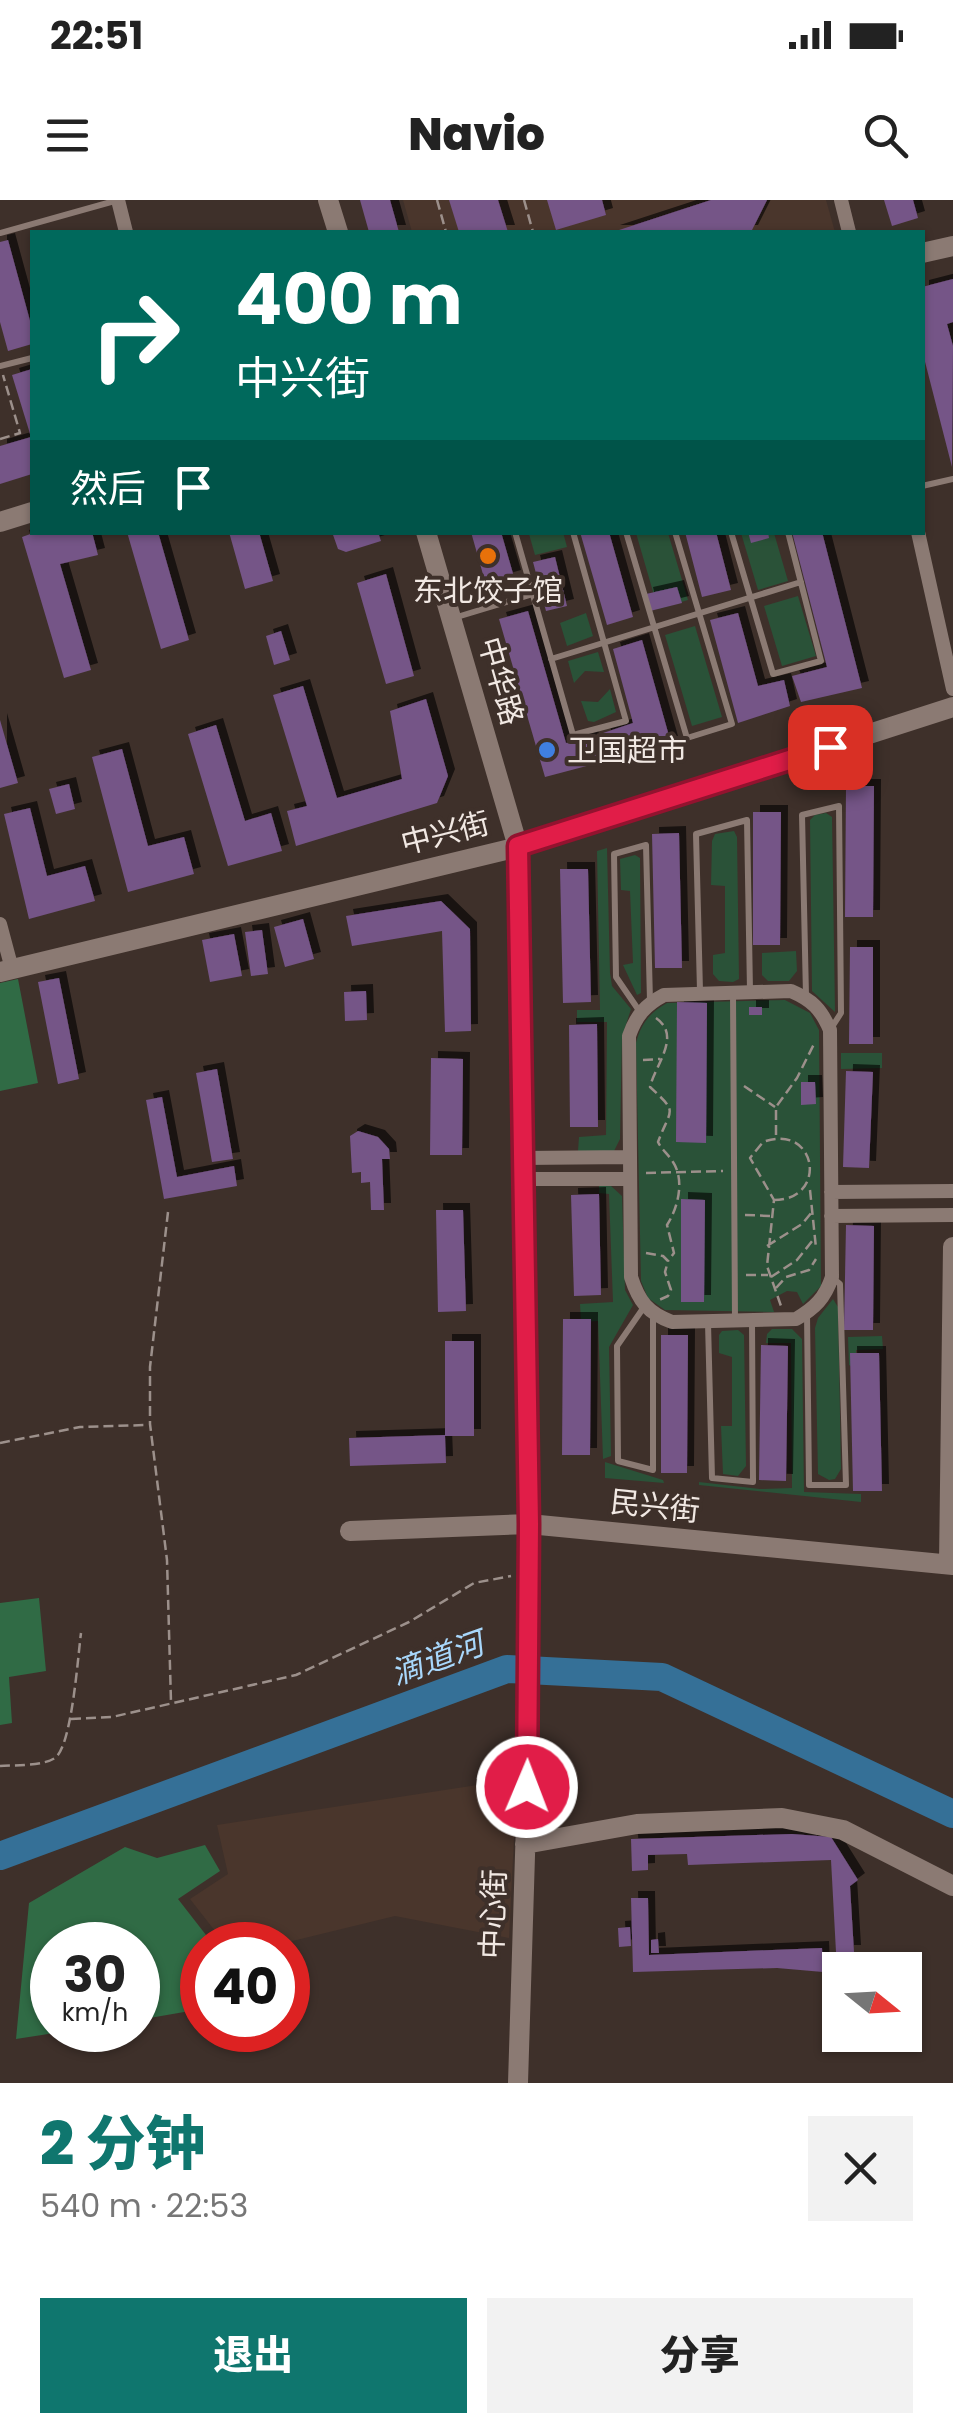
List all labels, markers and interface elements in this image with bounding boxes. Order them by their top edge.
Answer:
text: 22:51 [50,9,143,62]
text: Navio [408,103,545,166]
icon: menu [40,108,95,163]
icon: search [858,108,913,163]
text: 400 m [235,250,463,349]
icon: right [70,270,200,400]
text: 中兴街 [235,347,370,410]
icon: arrive [166,460,221,515]
text: 然后 [70,462,146,515]
marker: 东北饺子馆 [477,545,499,567]
place label: 东北饺子馆 [413,569,563,612]
street label: 中华路 [468,632,534,730]
pin [788,705,873,790]
icon: arrive [803,720,858,775]
place label: 卫国超市 [567,729,687,772]
marker: 卫国超市 [536,739,558,761]
street label: 中兴街 [396,801,494,865]
street label: 民兴街 [608,1480,702,1532]
water label: 滴道河 [384,1618,495,1696]
position arrow [475,1735,579,1839]
street label: 中心街 [470,1868,516,1960]
speed limit sign: 40 [180,1922,310,2052]
text: 30 [64,1939,126,2010]
north arrow [822,1952,922,2052]
map controls [822,1952,922,2052]
text: km/h [62,1995,128,2030]
text: 2 分钟 [40,2102,206,2186]
button: close [808,2116,913,2221]
text: 540 m · 22:53 [40,2183,248,2228]
button: 退出 [40,2298,467,2413]
button: 分享 [487,2298,913,2413]

